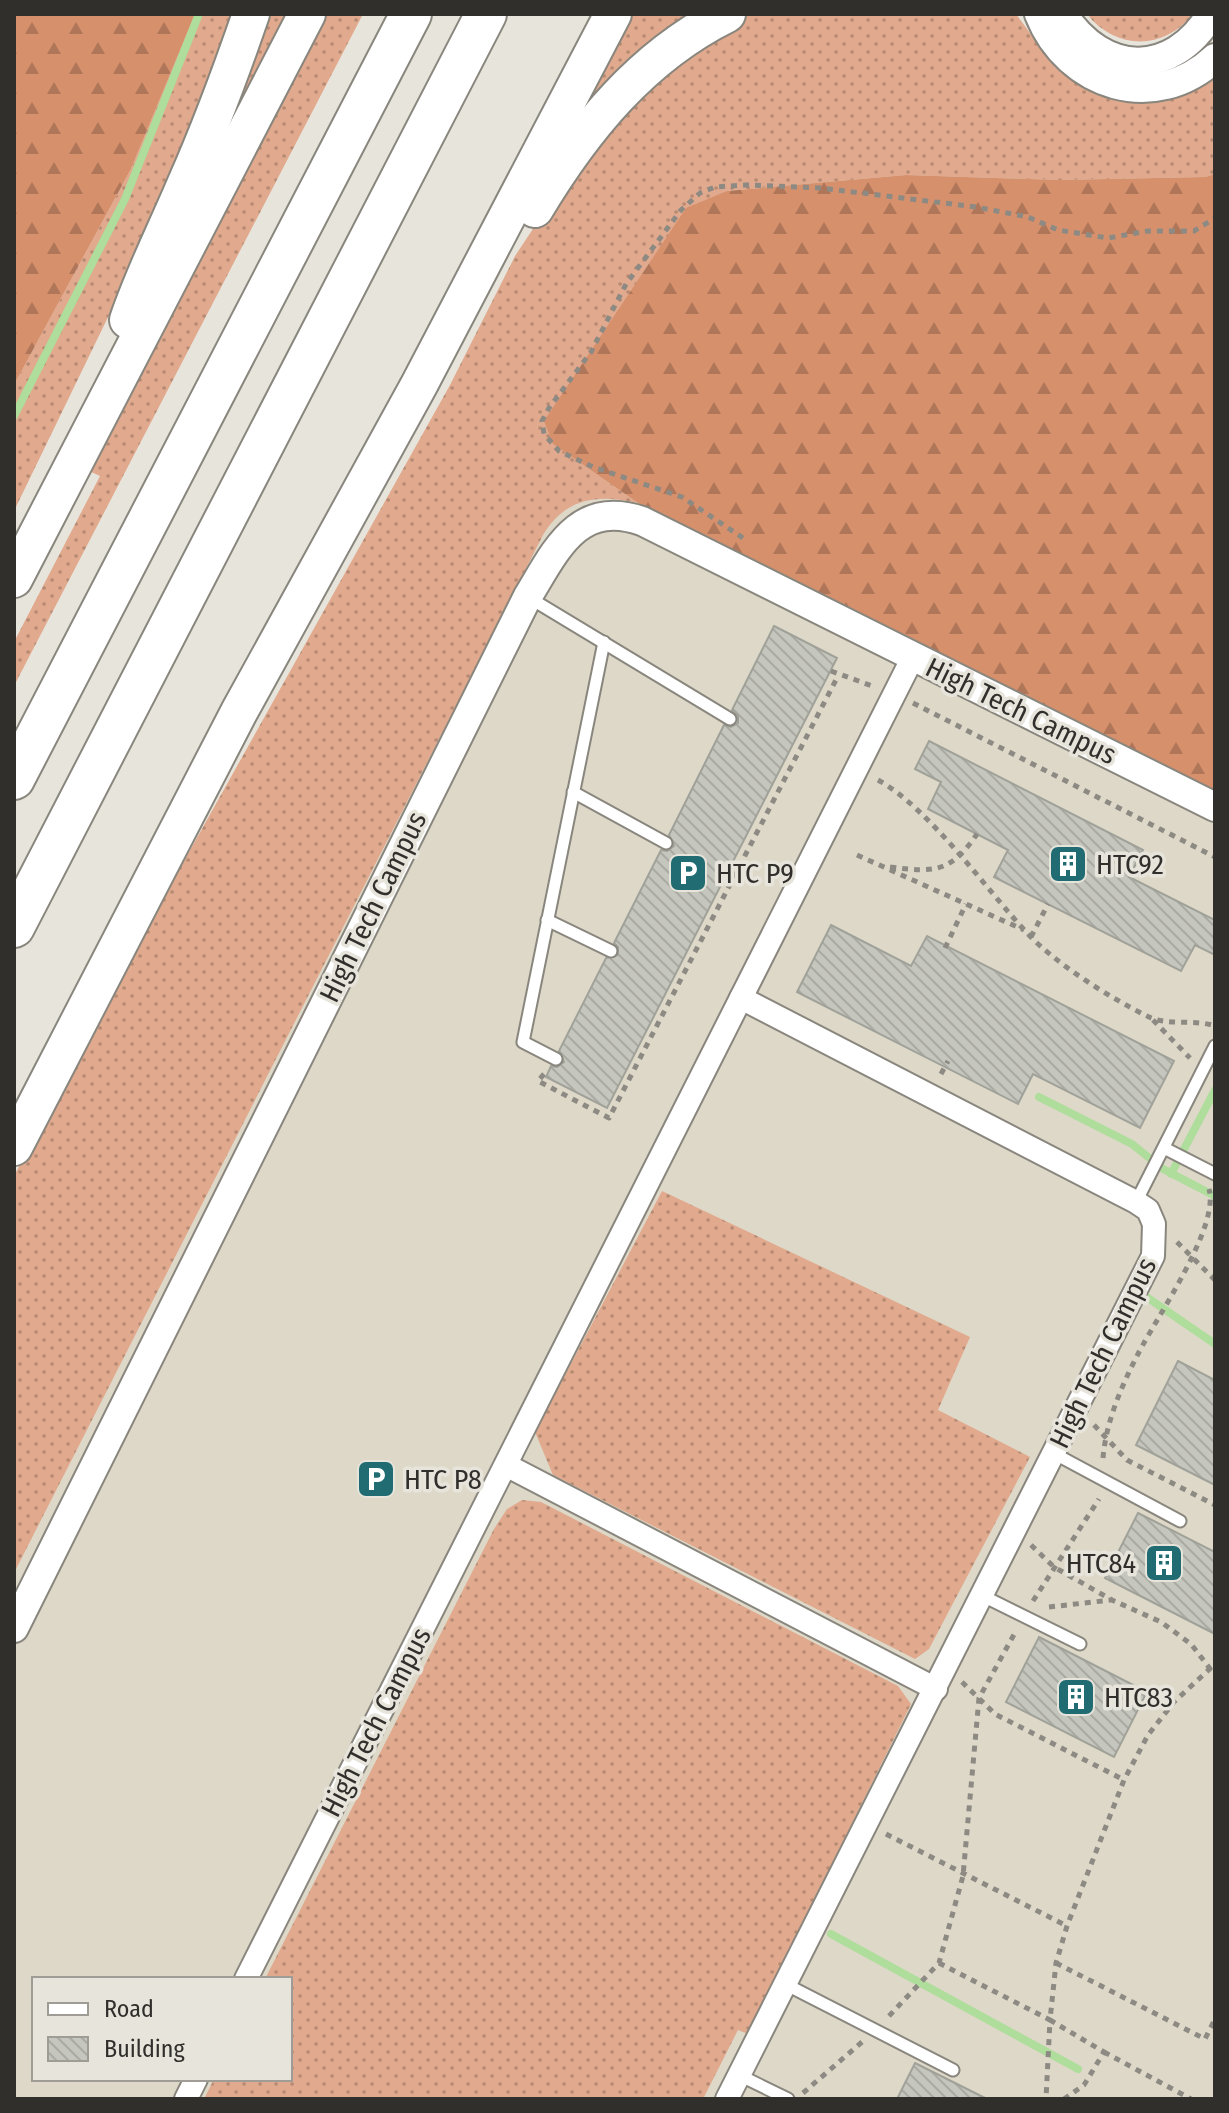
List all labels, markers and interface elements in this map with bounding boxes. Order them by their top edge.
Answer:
street label: High Tech Campus [920,651,1122,771]
street label: High Tech Campus [313,806,433,1008]
building icon: HTC92 [1047,843,1089,885]
place label: HTC92 [1096,848,1164,881]
parking icon: HTC P9 [667,852,709,894]
place label: HTC P9 [716,857,794,890]
street label: High Tech Campus [1043,1252,1163,1454]
parking icon: HTC P8 [355,1458,397,1500]
place label: HTC P8 [404,1463,482,1496]
building icon: HTC84 [1143,1542,1185,1584]
place label: HTC84 [1066,1547,1136,1580]
street label: High Tech Campus [314,1622,438,1822]
building icon: HTC83 [1055,1676,1097,1718]
place label: HTC83 [1104,1681,1173,1714]
legend [32,1977,292,2081]
text: Road [104,1995,154,2023]
text: Building [104,2035,186,2063]

